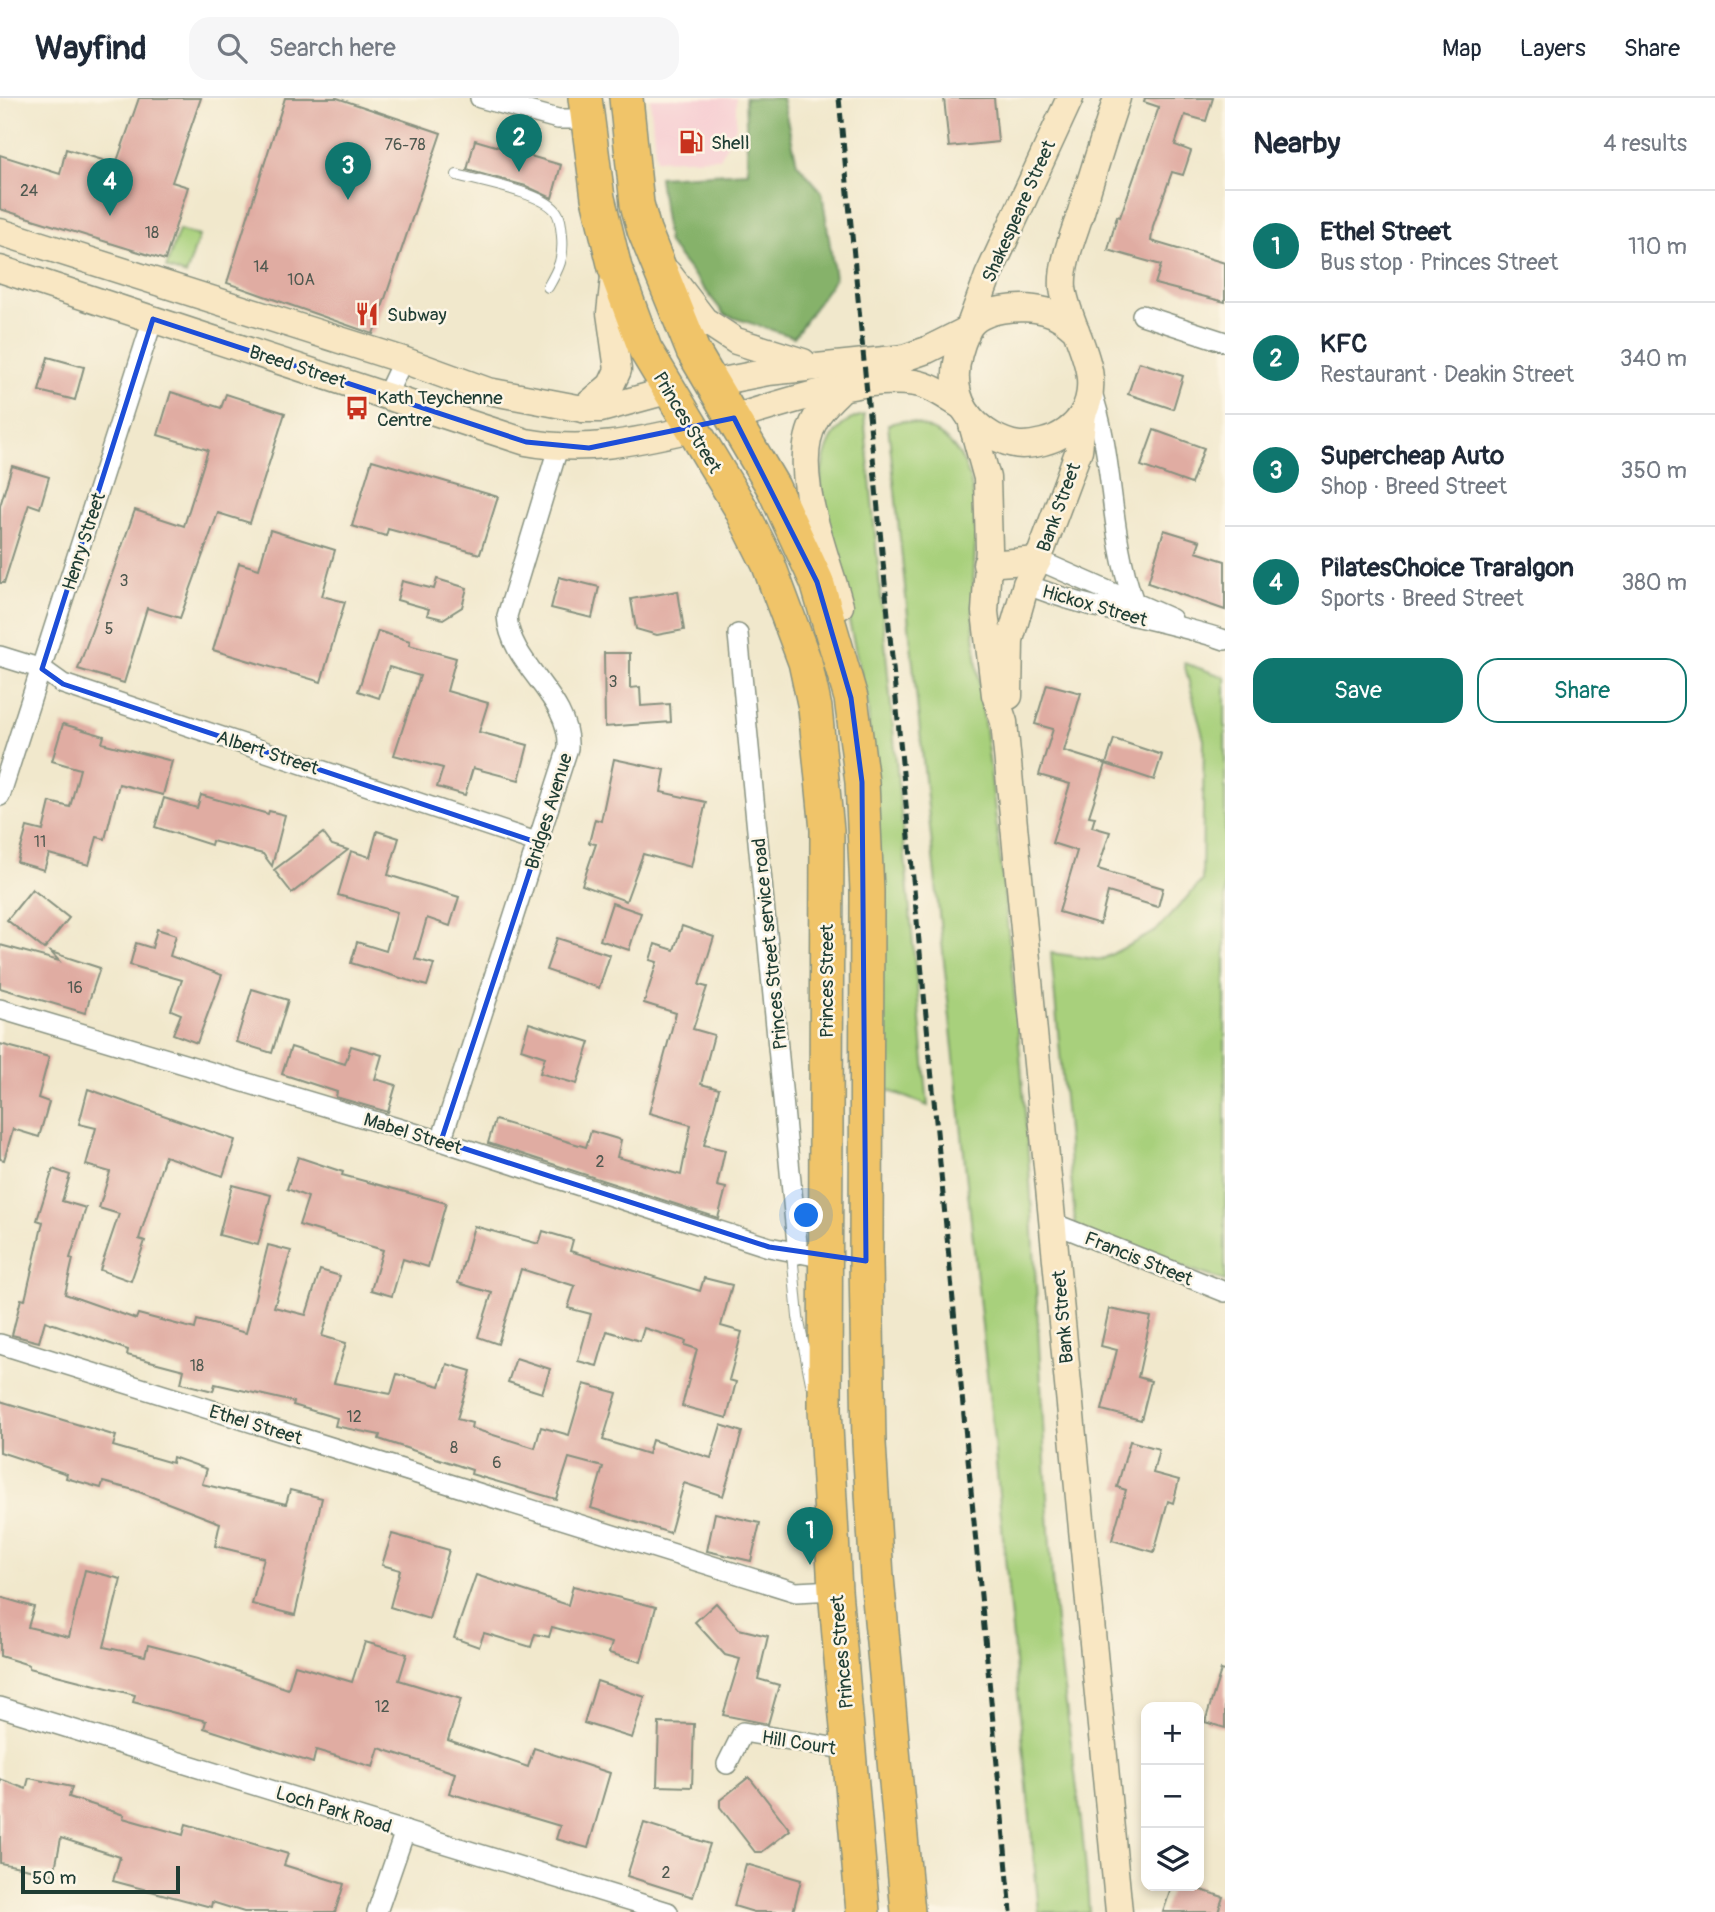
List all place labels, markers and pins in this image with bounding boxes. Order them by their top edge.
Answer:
pin: 2 [496,114,542,172]
fuel station icon: Shell [677,128,705,156]
place label: Shell [711,131,749,155]
pin: 3 [325,142,371,200]
pin: 4 [87,158,133,216]
restaurant icon: Subway [353,300,381,328]
place label: Subway [387,303,447,327]
place label: Kath Teychenne Centre [377,386,503,432]
bus stop icon: Kath Teychenne Centre [343,394,371,422]
pin: 1 [787,1507,833,1565]

